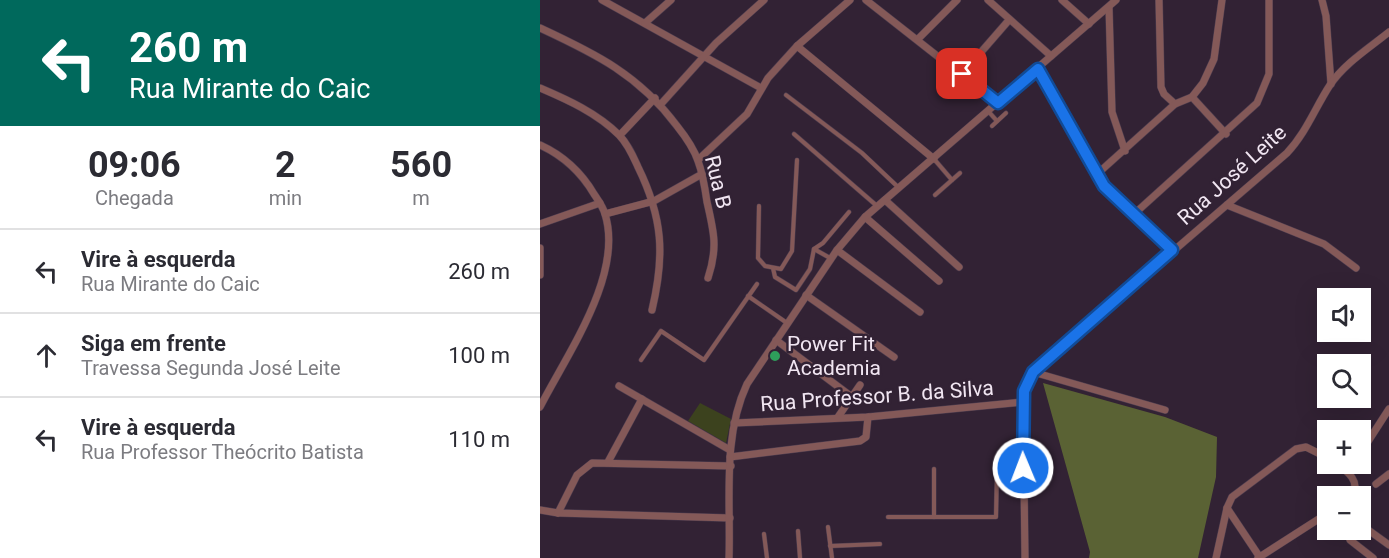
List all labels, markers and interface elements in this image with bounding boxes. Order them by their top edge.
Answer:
text: 260 m [129,23,248,72]
icon: left [30,24,108,102]
pin [936,48,987,99]
icon: arrive [945,57,978,90]
text: Rua Mirante do Caic [129,73,370,105]
street label: Rua José Leite [1173,120,1291,230]
text: 09:06 [88,144,181,186]
text: 2 [275,144,296,186]
text: 560 [390,144,452,186]
street label: Rua B [700,153,736,211]
text: Chegada [95,186,174,210]
text: min [269,186,302,210]
text: m [412,186,430,210]
text: Vire à esquerda [81,247,235,272]
icon: left [30,255,63,288]
text: 260 m [448,259,510,284]
text: Rua Mirante do Caic [81,272,260,296]
map controls [1317,288,1371,540]
button: sound [1317,288,1371,342]
text: Siga em frente [81,331,226,356]
place label: Power Fit Academia [787,332,881,380]
icon: ahead [30,339,63,372]
text: 100 m [448,343,510,368]
marker: Power Fit Academia [768,349,782,363]
button: search [1317,354,1371,408]
text: Travessa Segunda José Leite [81,356,341,380]
street label: Rua Professor B. da Silva [760,376,994,416]
text: Vire à esquerda [81,415,235,440]
button: + [1317,420,1371,474]
icon: left [30,423,63,456]
text: 110 m [448,427,510,452]
position arrow [991,436,1055,500]
text: Rua Professor Theócrito Batista [81,440,364,464]
button: − [1317,486,1371,540]

